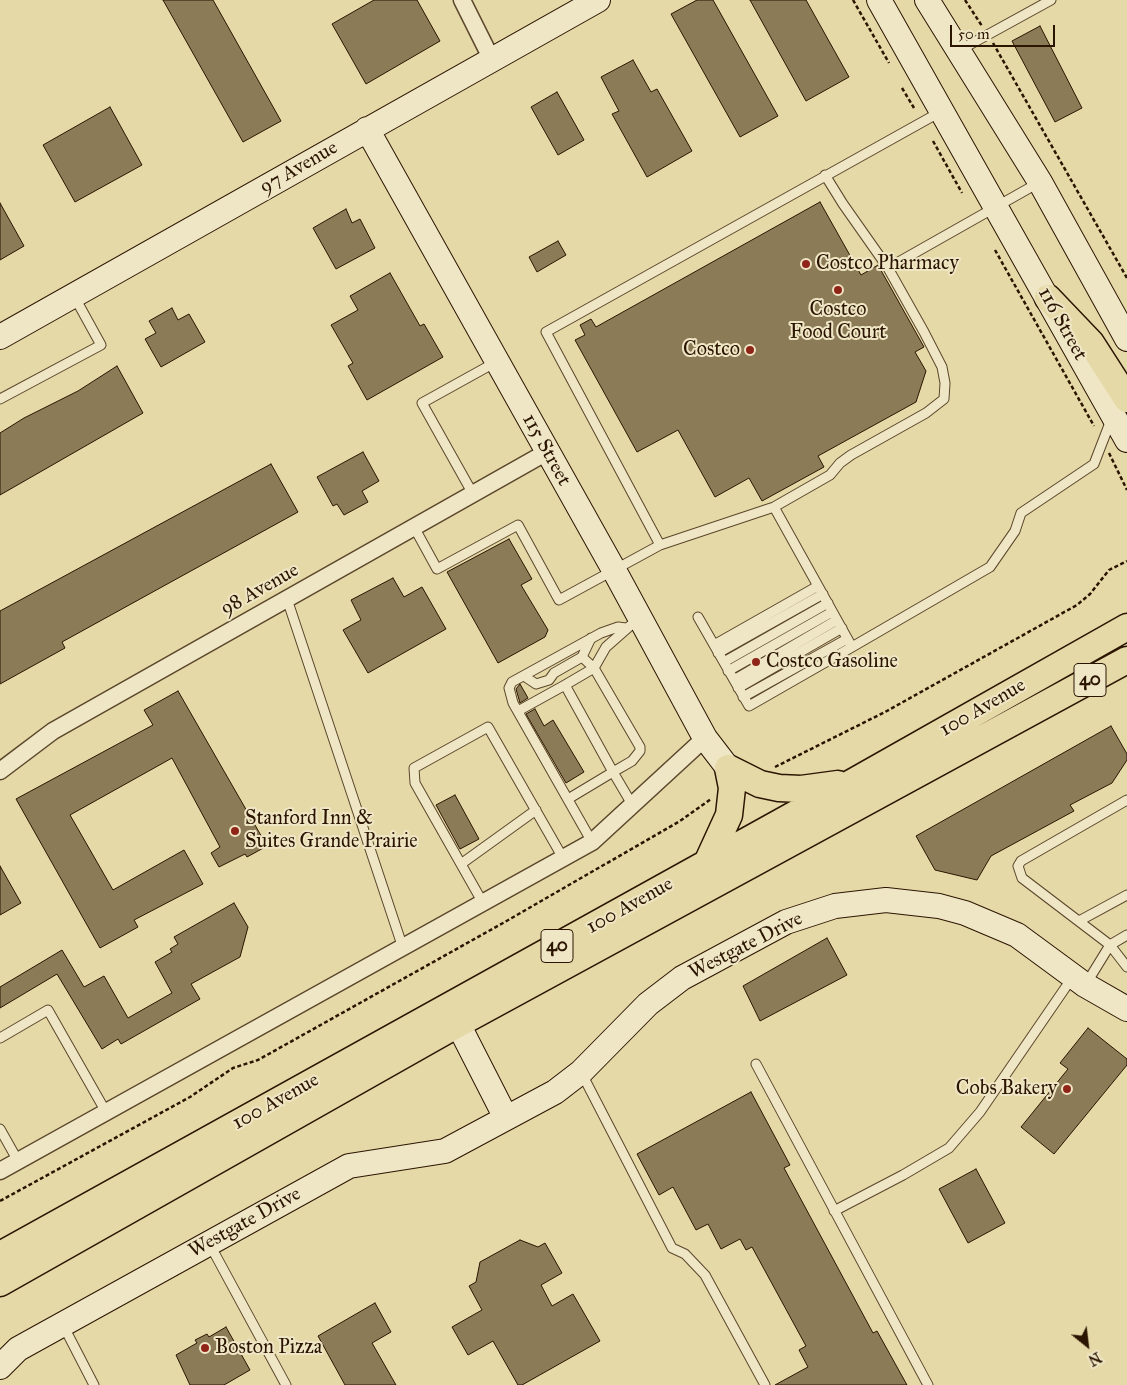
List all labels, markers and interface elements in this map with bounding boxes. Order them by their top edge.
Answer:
scale bar [952,15,1057,47]
text: 50 m [958,25,990,43]
street label: 97 Avenue [256,136,342,200]
place label: Costco Pharmacy [816,252,959,276]
marker: Costco Pharmacy [800,258,812,270]
street label: 116 Street [1032,283,1092,365]
marker: Costco Food Court [832,284,844,296]
place label: Costco Food Court [790,298,886,345]
place label: Costco [683,338,740,362]
marker: Costco [744,344,756,356]
street label: 115 Street [516,410,576,490]
street label: 98 Avenue [217,559,303,621]
place label: Costco Gasoline [766,650,898,674]
marker: Costco Gasoline [750,656,762,668]
road number: 40 [1074,664,1106,696]
street label: 100 Avenue [936,674,1030,742]
place label: Stanford Inn & Suites Grande Prairie [245,807,418,854]
marker: Stanford Inn & Suites Grande Prairie [229,825,241,837]
street label: 100 Avenue [582,872,678,940]
street label: Westgate Drive [685,907,807,985]
road number: 40 [541,929,573,962]
street label: 100 Avenue [228,1068,324,1136]
place label: Cobs Bakery [956,1077,1057,1101]
marker: Cobs Bakery [1061,1083,1073,1095]
street label: Westgate Drive [185,1182,305,1264]
north arrow [1062,1320,1112,1370]
place label: Boston Pizza [215,1336,322,1360]
marker: Boston Pizza [199,1342,211,1354]
text: N [1085,1348,1104,1369]

